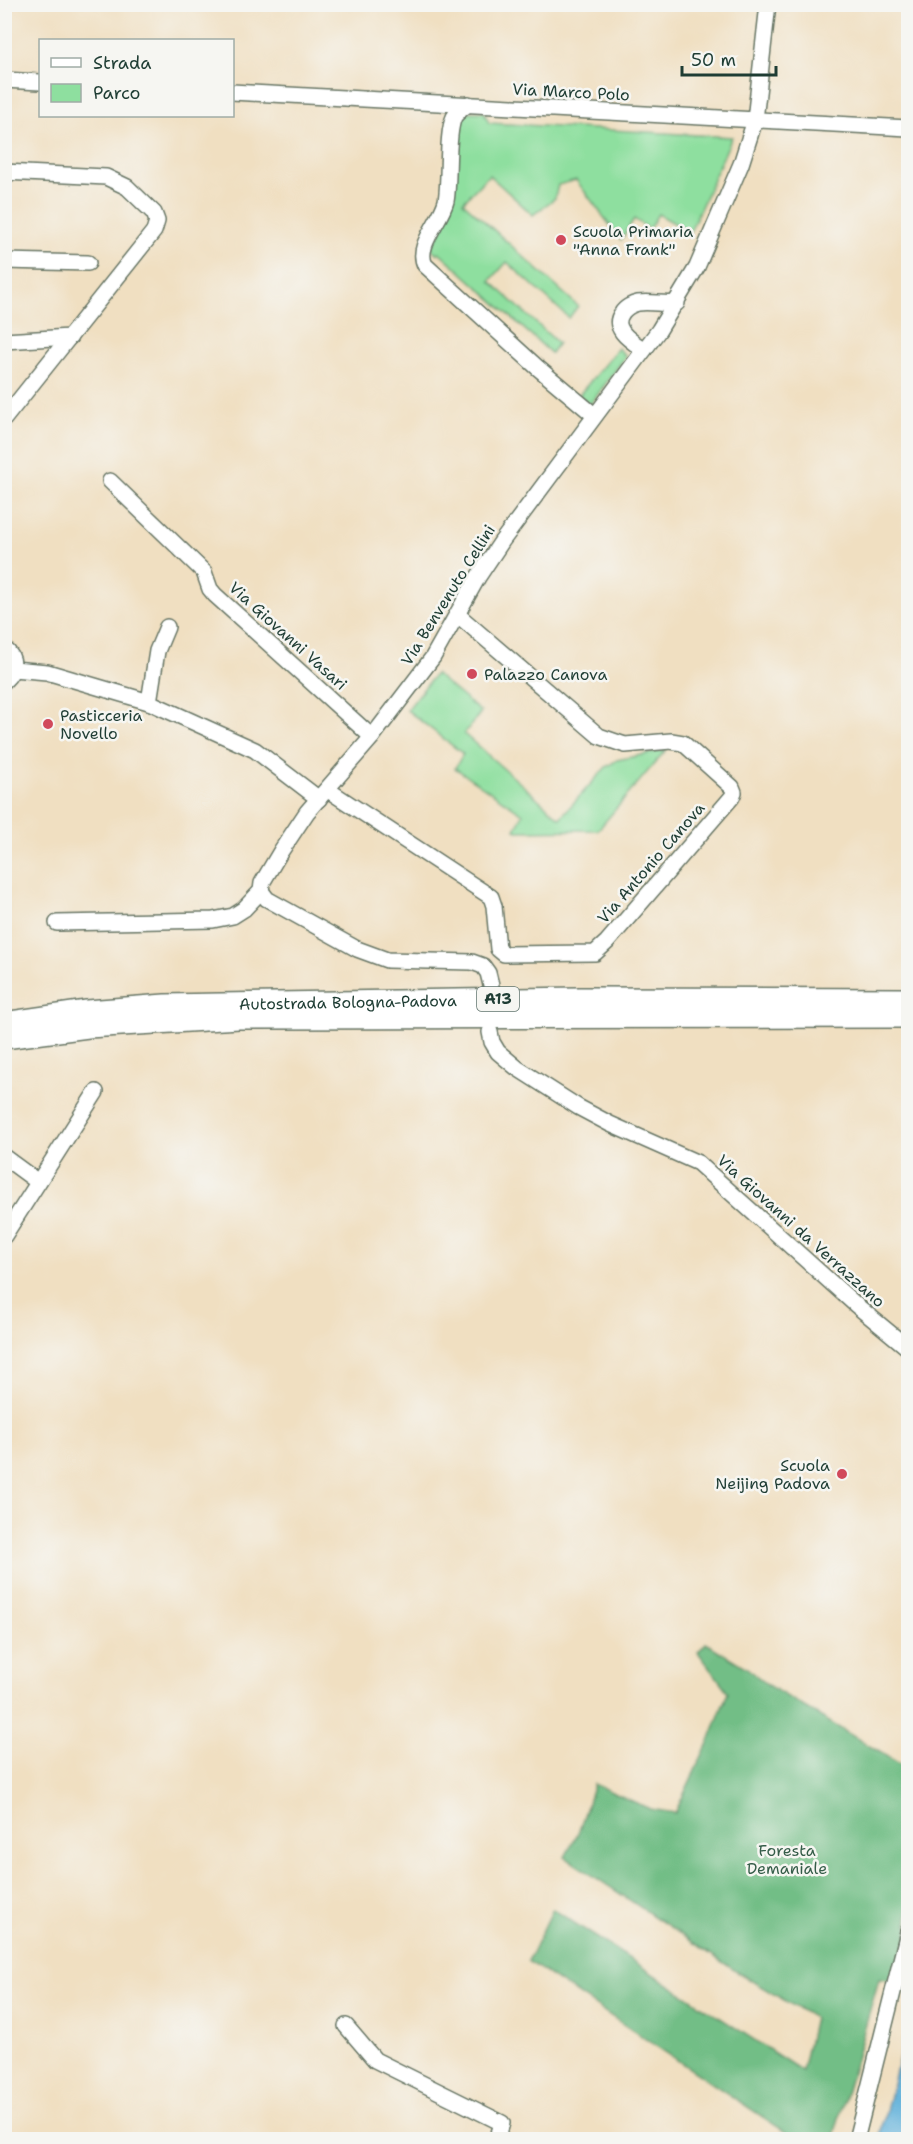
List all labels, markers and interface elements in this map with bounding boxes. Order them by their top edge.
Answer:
legend [39,39,234,117]
scale bar [682,39,776,77]
text: 50 m [691,48,736,72]
text: Strada [93,51,152,75]
street label: Via Marco Polo [512,78,630,106]
text: Parco [93,81,141,105]
place label: Scuola Primaria "Anna Frank" [573,221,693,260]
marker: Scuola Primaria "Anna Frank" [554,233,568,247]
street label: Via Benvenuto Cellini [396,521,500,669]
street label: Via Giovanni Vasari [224,577,352,695]
place label: Palazzo Canova [484,664,607,685]
marker: Palazzo Canova [465,667,479,681]
place label: Pasticceria Novello [60,705,143,744]
marker: Pasticceria Novello [41,717,55,731]
street label: Via Antonio Canova [593,798,709,928]
road number: A13 [477,987,519,1011]
street label: Autostrada Bologna-Padova [239,990,457,1014]
street label: Via Giovanni da Verrazzano [713,1150,889,1312]
place label: Scuola Neijing Padova [715,1455,830,1494]
marker: Scuola Neijing Padova [835,1467,849,1481]
park label: Foresta Demaniale [747,1840,827,1879]

